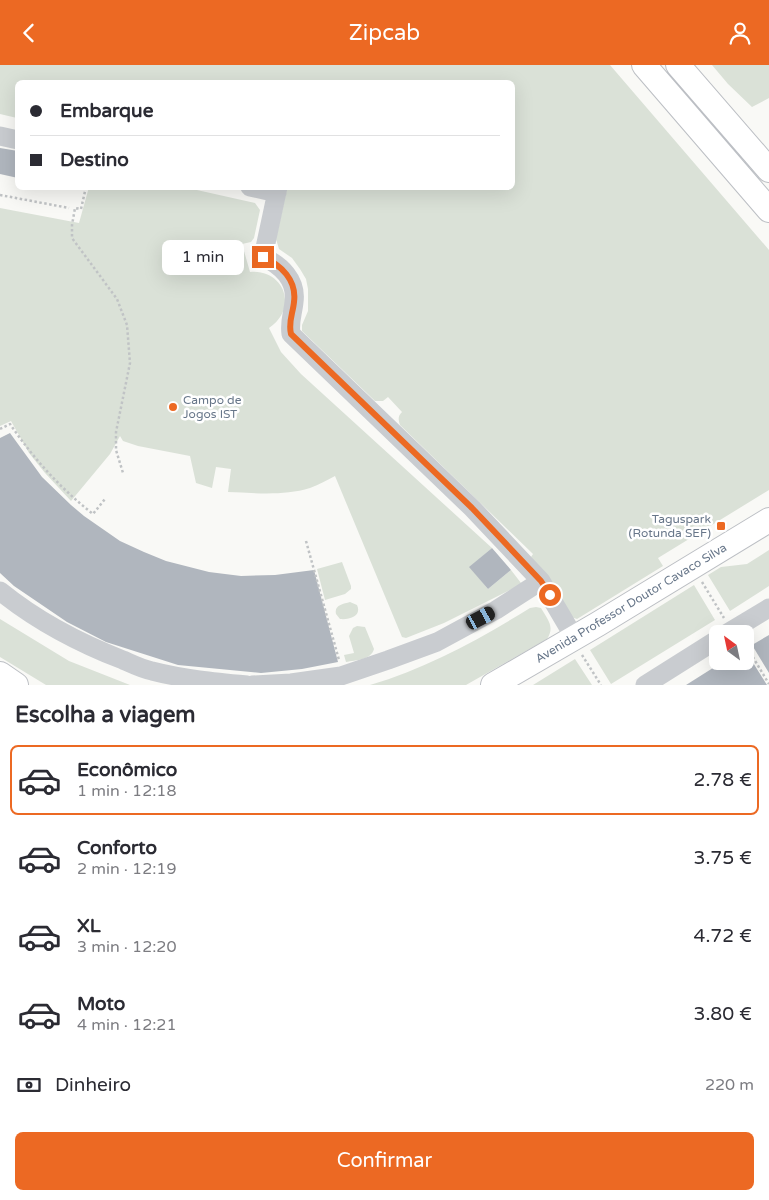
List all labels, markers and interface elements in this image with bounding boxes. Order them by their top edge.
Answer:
icon: back [15,19,43,47]
icon: person [726,19,754,47]
text: Zipcab [349,20,420,46]
text: Embarque [60,100,153,122]
text: Destino [60,149,129,171]
callout: 1 min [163,239,246,275]
route end [252,246,274,268]
text: 1 min [182,247,224,267]
place label: Campo de Jogos IST [183,393,242,421]
marker: Campo de Jogos IST [167,401,179,413]
place label: Taguspark (Rotunda SEF) [629,512,711,540]
marker: Taguspark (Rotunda SEF) [715,520,727,532]
street label: Avenida Professor Doutor Cavaco Silva [533,540,729,666]
route start [539,584,561,606]
car [464,604,497,632]
north arrow [709,625,754,670]
map controls [709,625,754,670]
text: Escolha a viagem [15,702,196,728]
icon: car [17,758,62,803]
text: Econômico [77,759,177,781]
text: 2.78 € [694,769,752,791]
text: 1 min · 12:18 [77,781,176,801]
icon: car [17,836,62,881]
text: Conforto [77,837,157,859]
text: 3.75 € [694,847,752,869]
text: 2 min · 12:19 [77,859,176,879]
icon: car [17,914,62,959]
text: XL [77,915,101,937]
text: 4.72 € [694,925,752,947]
text: 3 min · 12:20 [77,937,176,957]
icon: car [17,992,62,1037]
text: Moto [77,993,125,1015]
text: 3.80 € [693,1003,752,1025]
text: 4 min · 12:21 [77,1015,176,1035]
icon: cash [15,1071,43,1099]
text: Dinheiro [55,1074,131,1096]
text: 220 m [705,1075,754,1095]
button: Confirmar [15,1132,754,1190]

